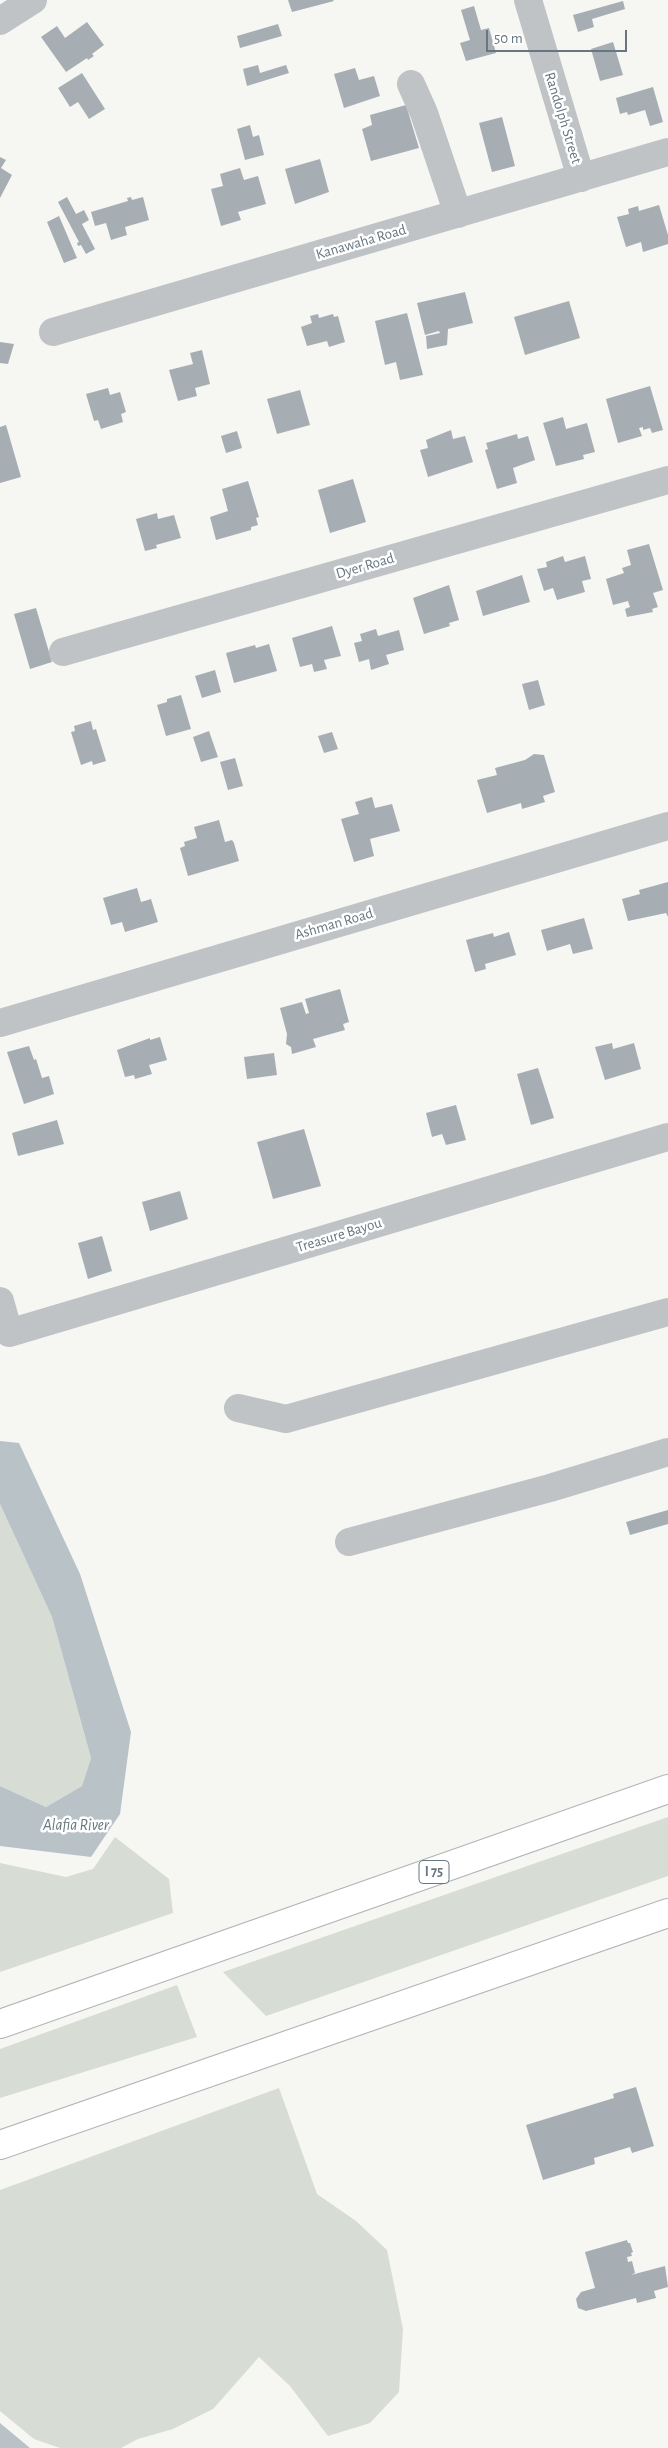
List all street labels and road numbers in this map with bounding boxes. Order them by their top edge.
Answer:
street label: Randolph Street [541,70,585,166]
street label: Kanawaha Road [314,221,408,263]
street label: Dyer Road [334,549,396,583]
street label: Ashman Road [293,904,375,944]
street label: Treasure Bayou [294,1213,384,1257]
road number: I 75 [419,1860,449,1884]

